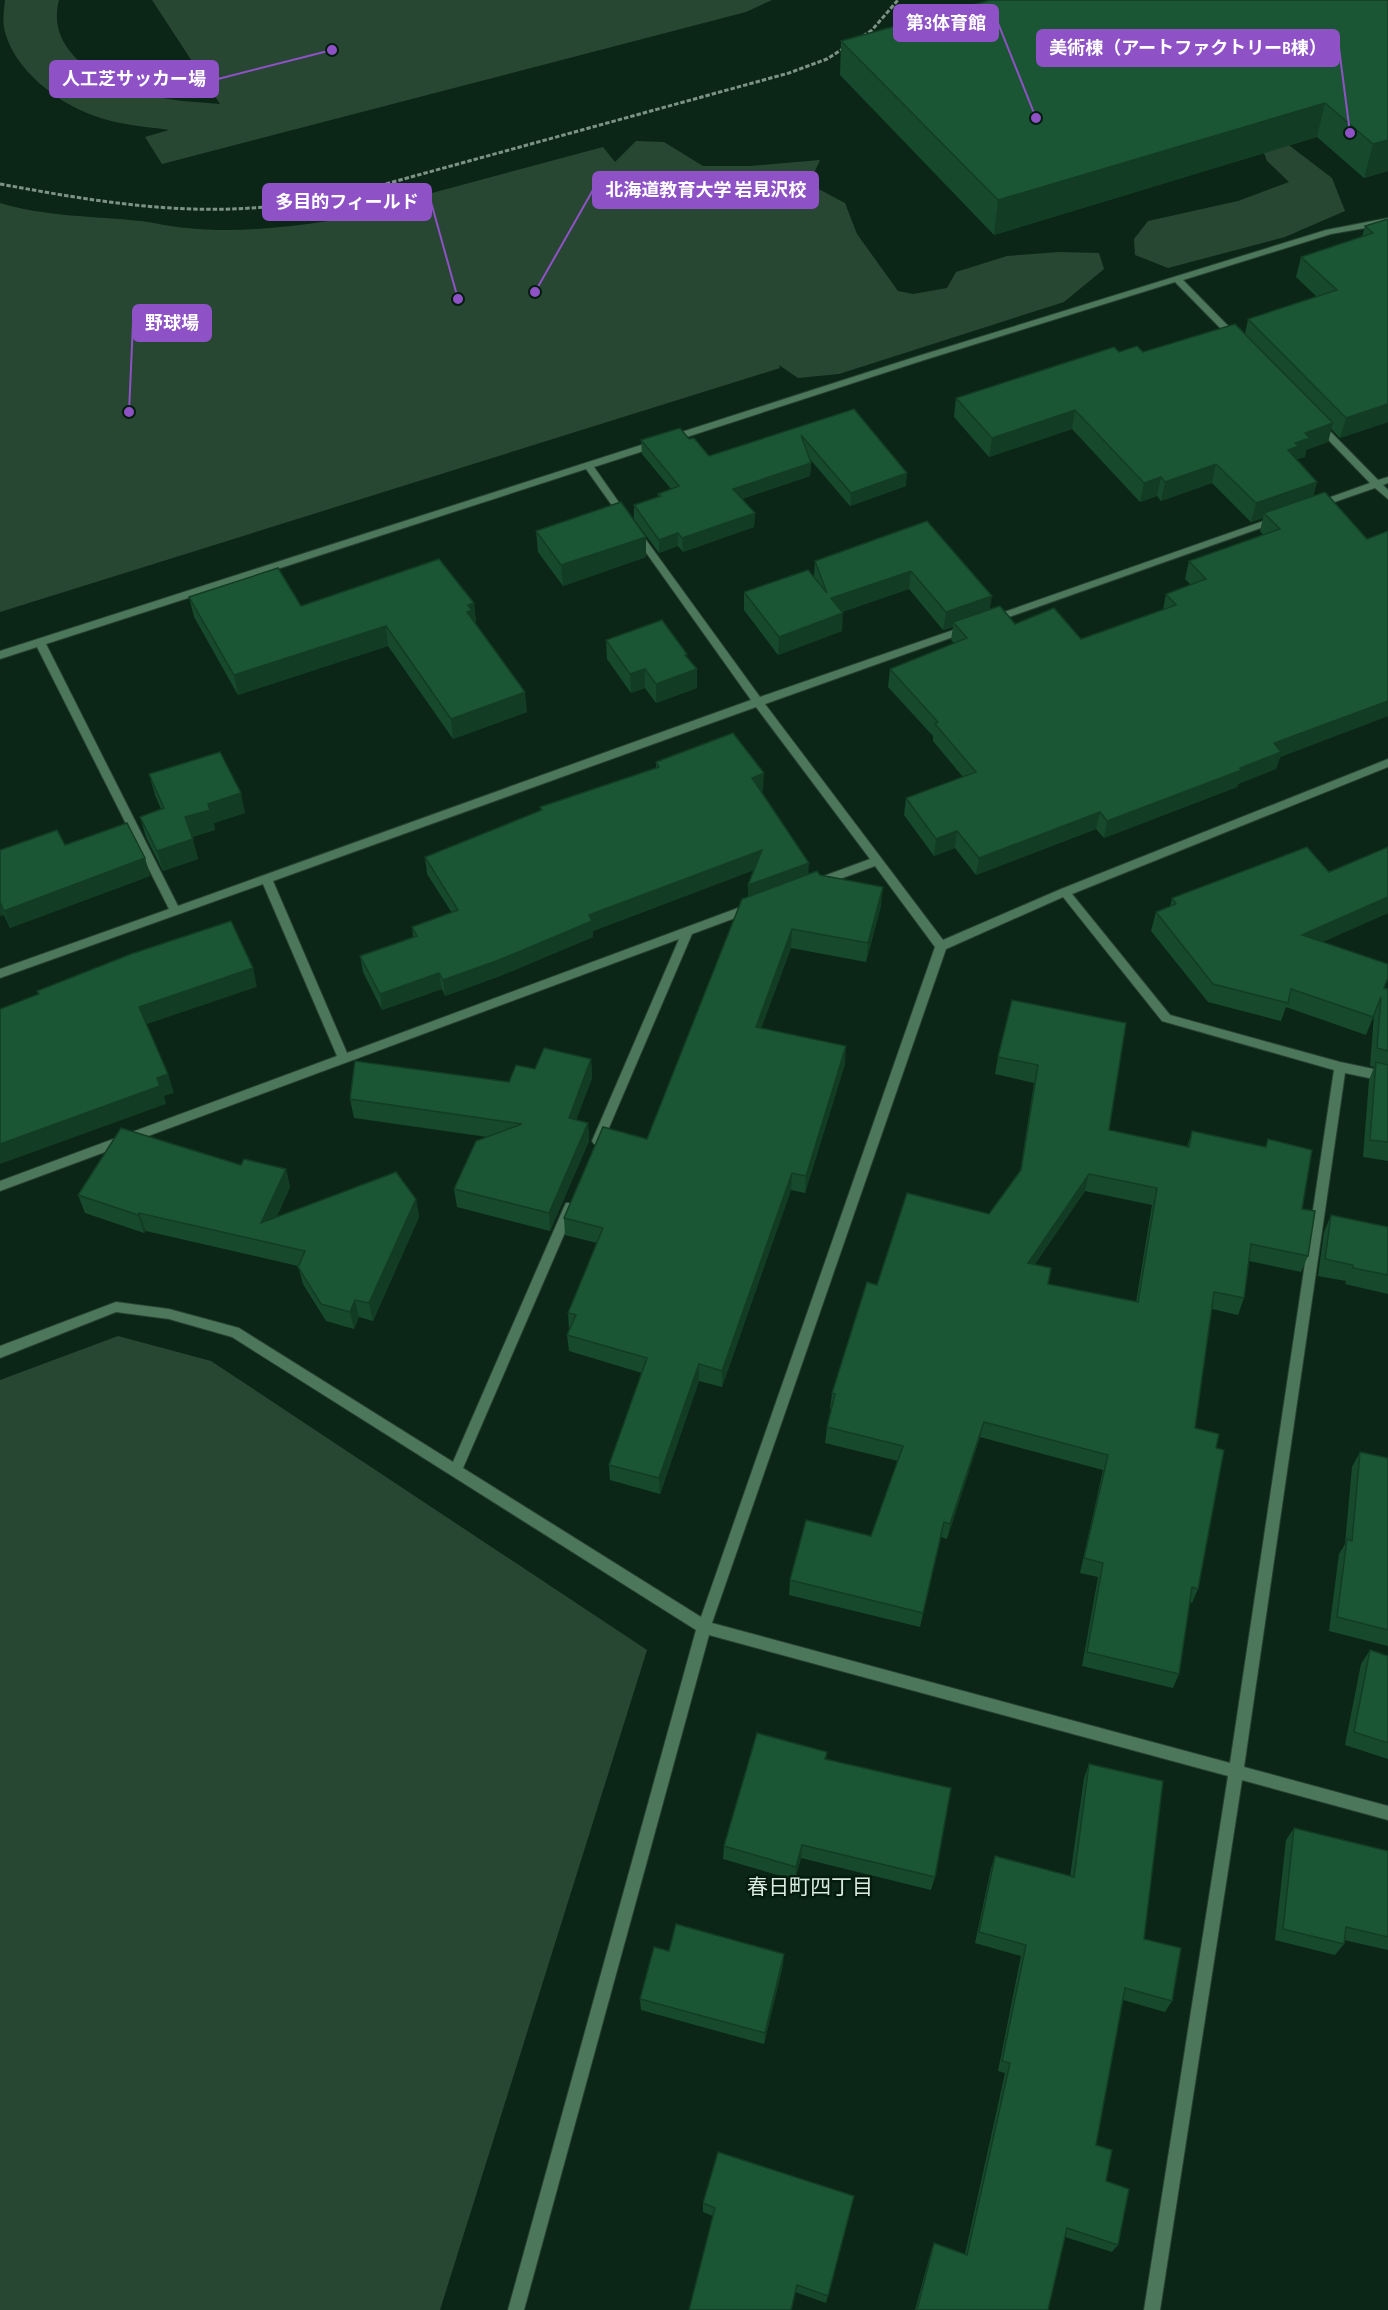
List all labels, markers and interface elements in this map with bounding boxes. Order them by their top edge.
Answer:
callout: 第3体育館 [894,5,998,41]
text: 第3体育館 [906,13,986,34]
callout: 美術棟（アートファクトリーB棟） [1037,30,1339,66]
text: 美術棟（アートファクトリーB棟） [1049,38,1327,59]
callout: 人工芝サッカー場 [50,61,218,97]
text: 人工芝サッカー場 [62,69,206,90]
callout: 北海道教育大学 岩見沢校 [593,172,818,208]
text: 北海道教育大学 岩見沢校 [606,180,806,201]
callout: 多目的フィールド [263,184,431,220]
text: 多目的フィールド [275,192,419,213]
callout: 野球場 [133,305,211,341]
text: 野球場 [145,313,199,334]
district label: 春日町四丁目 [747,1875,873,1900]

